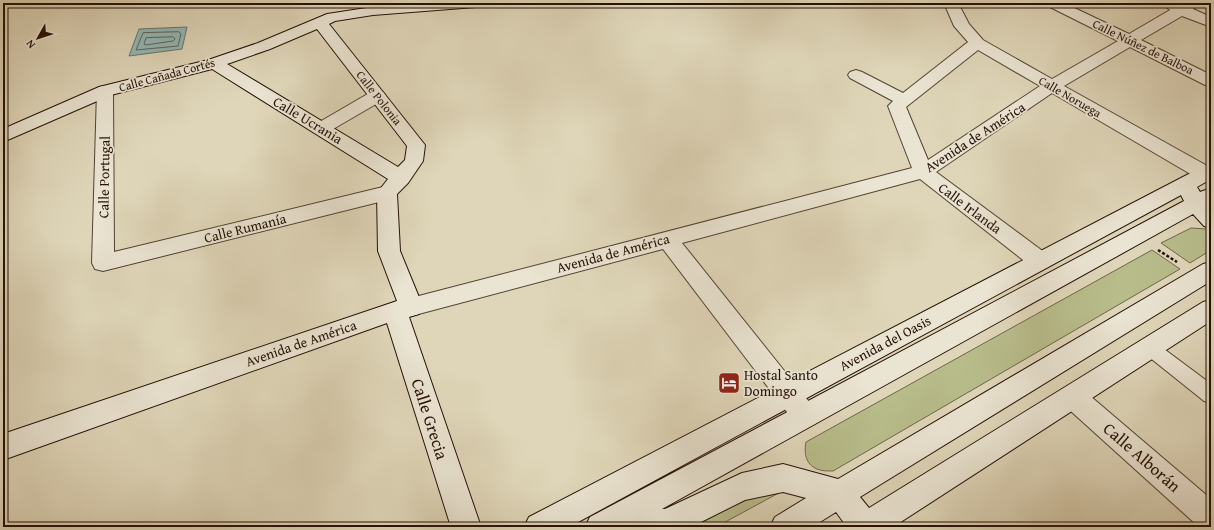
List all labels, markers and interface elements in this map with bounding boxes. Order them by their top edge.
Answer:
street label: Calle Núñez de Balboa [1090,15,1197,79]
north arrow [18,18,58,58]
text: N [21,36,39,52]
street label: Calle Cañada Cortés [117,53,217,96]
street label: Calle Polonia [353,67,406,129]
street label: Calle Noruega [1036,72,1105,122]
street label: Calle Ucrania [269,91,347,149]
street label: Avenida de América [921,97,1029,177]
street label: Calle Portugal [93,136,115,218]
street label: Calle Irlanda [934,178,1006,239]
street label: Calle Rumanía [202,208,288,248]
street label: Avenida de América [554,228,672,278]
street label: Avenida del Oasis [836,310,934,376]
street label: Avenida de América [243,315,360,371]
place label: Hostal Santo Domingo [744,365,818,401]
hotel icon: Hostal Santo Domingo [716,370,742,396]
street label: Calle Grecia [406,375,455,462]
street label: Calle Alborán [1098,416,1187,498]

